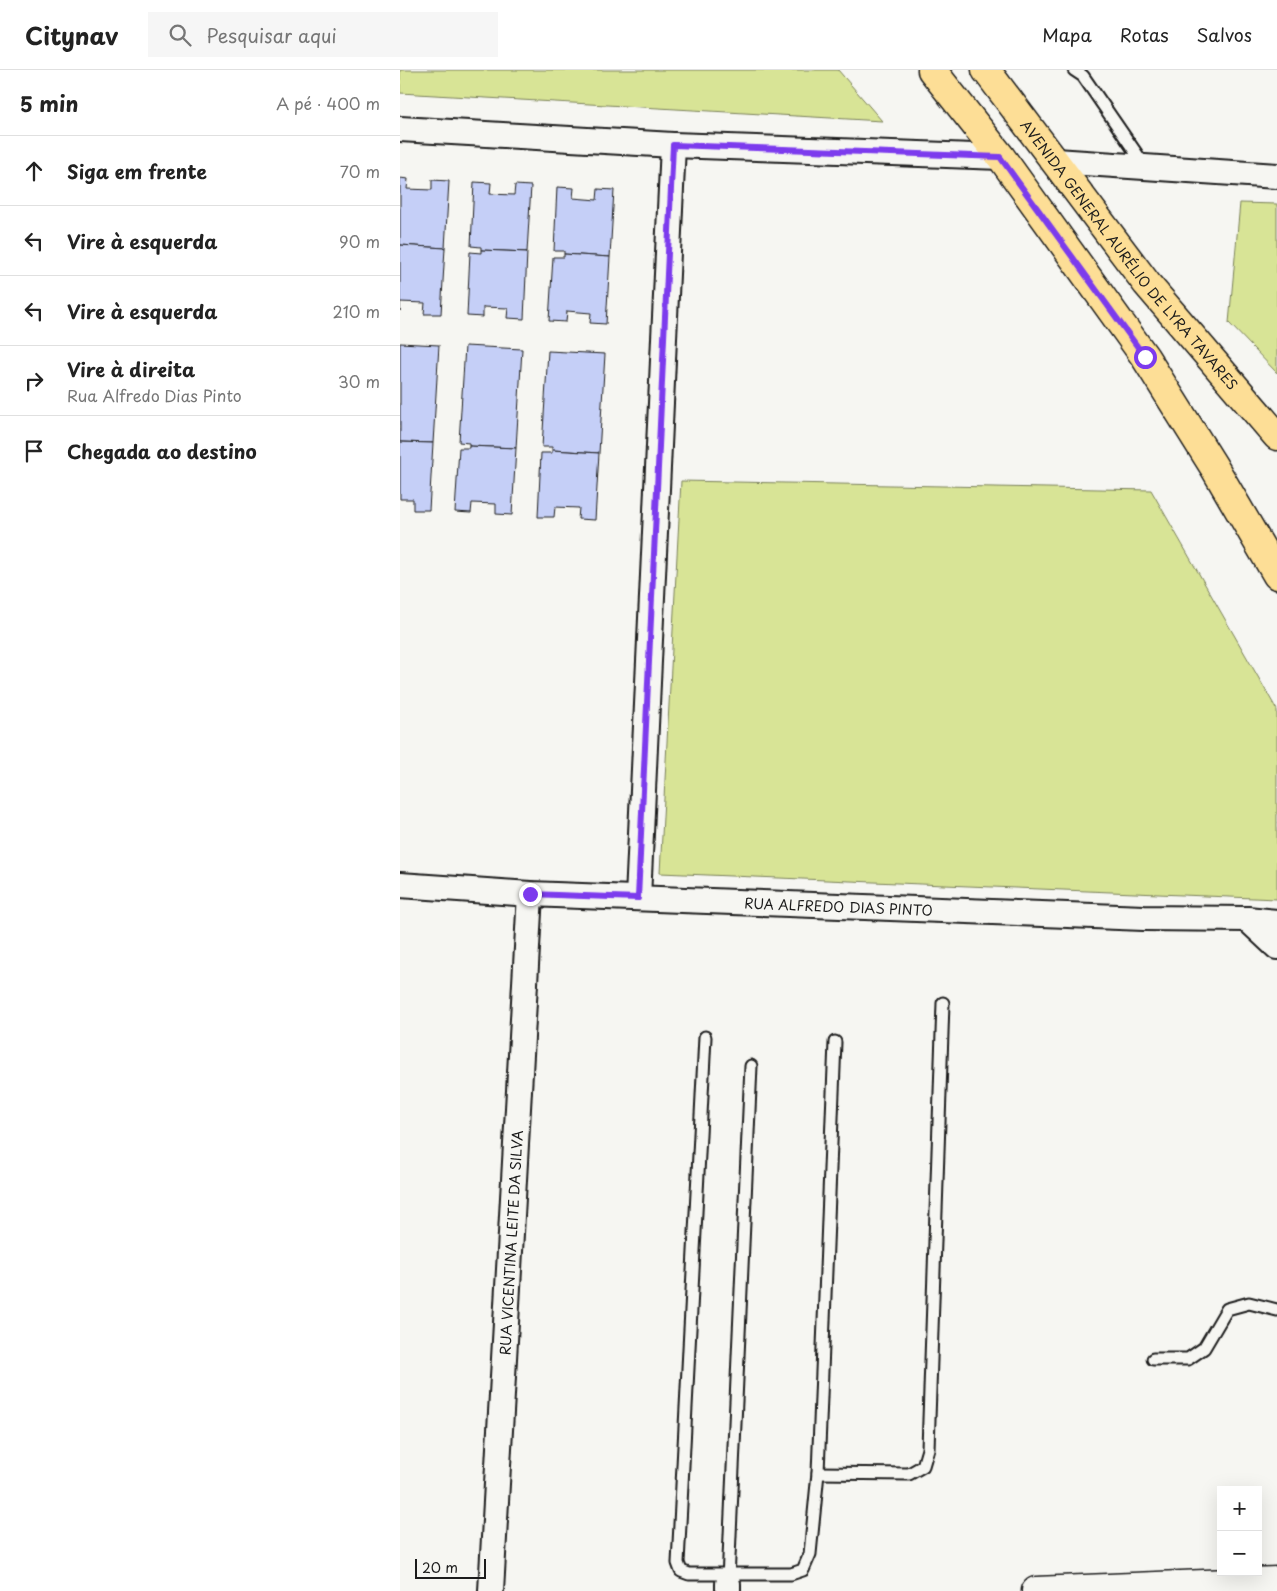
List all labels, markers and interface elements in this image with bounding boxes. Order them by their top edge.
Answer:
search box [148,12,498,57]
text: Citynav [25,17,118,53]
icon: search [166,21,194,49]
text: Pesquisar aqui [206,21,337,49]
text: Mapa [1042,21,1092,48]
text: Rotas [1120,21,1169,48]
text: Salvos [1197,21,1252,48]
text: 5 min [20,87,78,119]
text: A pé · 400 m [276,91,380,115]
street label: AVENIDA GENERAL AURÉLIO DE LYRA TAVARES [1016,115,1243,394]
icon: ahead [20,157,48,185]
text: Siga em frente [67,157,207,185]
text: 70 m [340,159,380,183]
icon: left [20,227,48,255]
text: Vire à esquerda [67,227,218,255]
text: 90 m [339,229,380,253]
icon: left [20,297,48,325]
text: Vire à esquerda [67,297,218,325]
text: 210 m [332,299,380,323]
route start [1134,346,1157,369]
text: Vire à direita [67,355,195,383]
icon: right [20,367,48,395]
text: 30 m [338,369,380,393]
text: Rua Alfredo Dias Pinto [67,383,242,407]
icon: arrive [20,437,48,465]
text: Chegada ao destino [67,437,257,465]
route end [519,883,542,906]
street label: RUA ALFREDO DIAS PINTO [744,892,933,920]
street label: RUA VICENTINA LEITE DA SILVA [494,1129,527,1356]
map controls [1217,1486,1262,1576]
button: + [1217,1486,1262,1531]
button: − [1217,1531,1262,1576]
scale bar [415,1556,486,1579]
text: 20 m [422,1557,458,1578]

